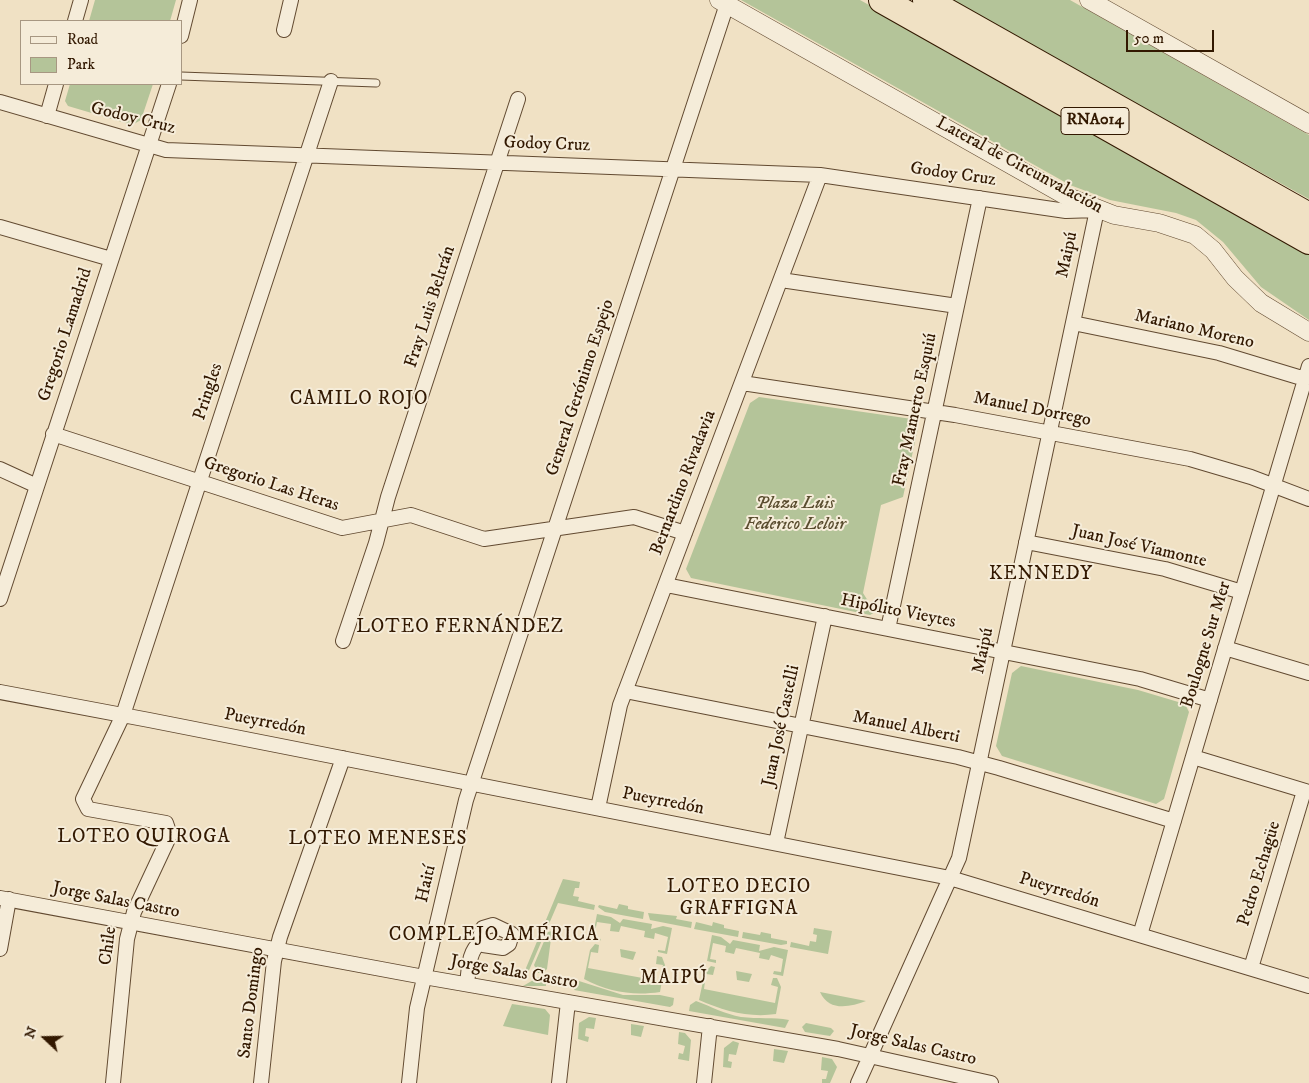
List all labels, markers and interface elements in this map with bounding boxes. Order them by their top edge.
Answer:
legend [20,20,182,85]
scale bar [1129,20,1216,52]
text: 50 m [1134,29,1164,48]
text: Road [67,30,98,49]
text: Park [67,55,95,74]
street label: Godoy Cruz [88,98,178,140]
road number: RNA014 [1061,108,1129,134]
street label: Lateral de Circunvalación [932,113,1106,219]
street label: Godoy Cruz [503,133,591,157]
street label: Godoy Cruz [909,158,997,192]
street label: Maipú [1053,230,1083,280]
street label: Fray Luis Beltrán [401,243,461,371]
street label: Gregorio Lamadrid [34,265,98,405]
street label: General Gerónimo Espejo [542,297,620,479]
street label: Mariano Moreno [1132,306,1256,354]
street label: Fray Mamerto Esquiú [889,331,943,489]
street label: Pringles [190,361,228,423]
street label: Manuel Dorrego [971,388,1093,432]
district label: CAMILO ROJO [288,389,430,411]
street label: Bernardino Rivadavia [646,407,722,559]
street label: Gregorio Las Heras [200,453,342,517]
park label: Plaza Luis Federico Leloir [744,493,846,536]
street label: Juan José Viamonte [1070,521,1208,573]
district label: KENNEDY [988,564,1094,586]
street label: Boulogne Sur Mer [1177,579,1237,711]
street label: Hipólito Vieytes [839,590,957,634]
district label: LOTEO FERNÁNDEZ [354,617,566,639]
street label: Maipú [969,626,999,676]
street label: Juan José Castelli [759,663,805,789]
street label: Pueyrredón [222,704,308,742]
street label: Manuel Alberti [851,707,961,749]
street label: Pueyrredón [620,783,706,821]
street label: Pedro Echagüe [1234,819,1286,929]
district label: LOTEO QUIROGA [56,827,232,849]
district label: LOTEO MENESES [287,829,469,851]
street label: Haití [412,863,442,905]
street label: Pueyrredón [1016,869,1102,913]
district label: LOTEO DECIO GRAFFIGNA [665,877,813,921]
street label: Jorge Salas Castro [51,878,181,924]
street label: Chile [96,925,122,967]
district label: COMPLEJO AMÉRICA [387,925,601,947]
street label: Santo Domingo [234,946,270,1060]
street label: Jorge Salas Castro [449,951,579,995]
district label: MAIPÚ [639,968,709,990]
north arrow [20,1013,70,1063]
street label: Jorge Salas Castro [848,1021,978,1071]
text: N [21,1024,41,1041]

